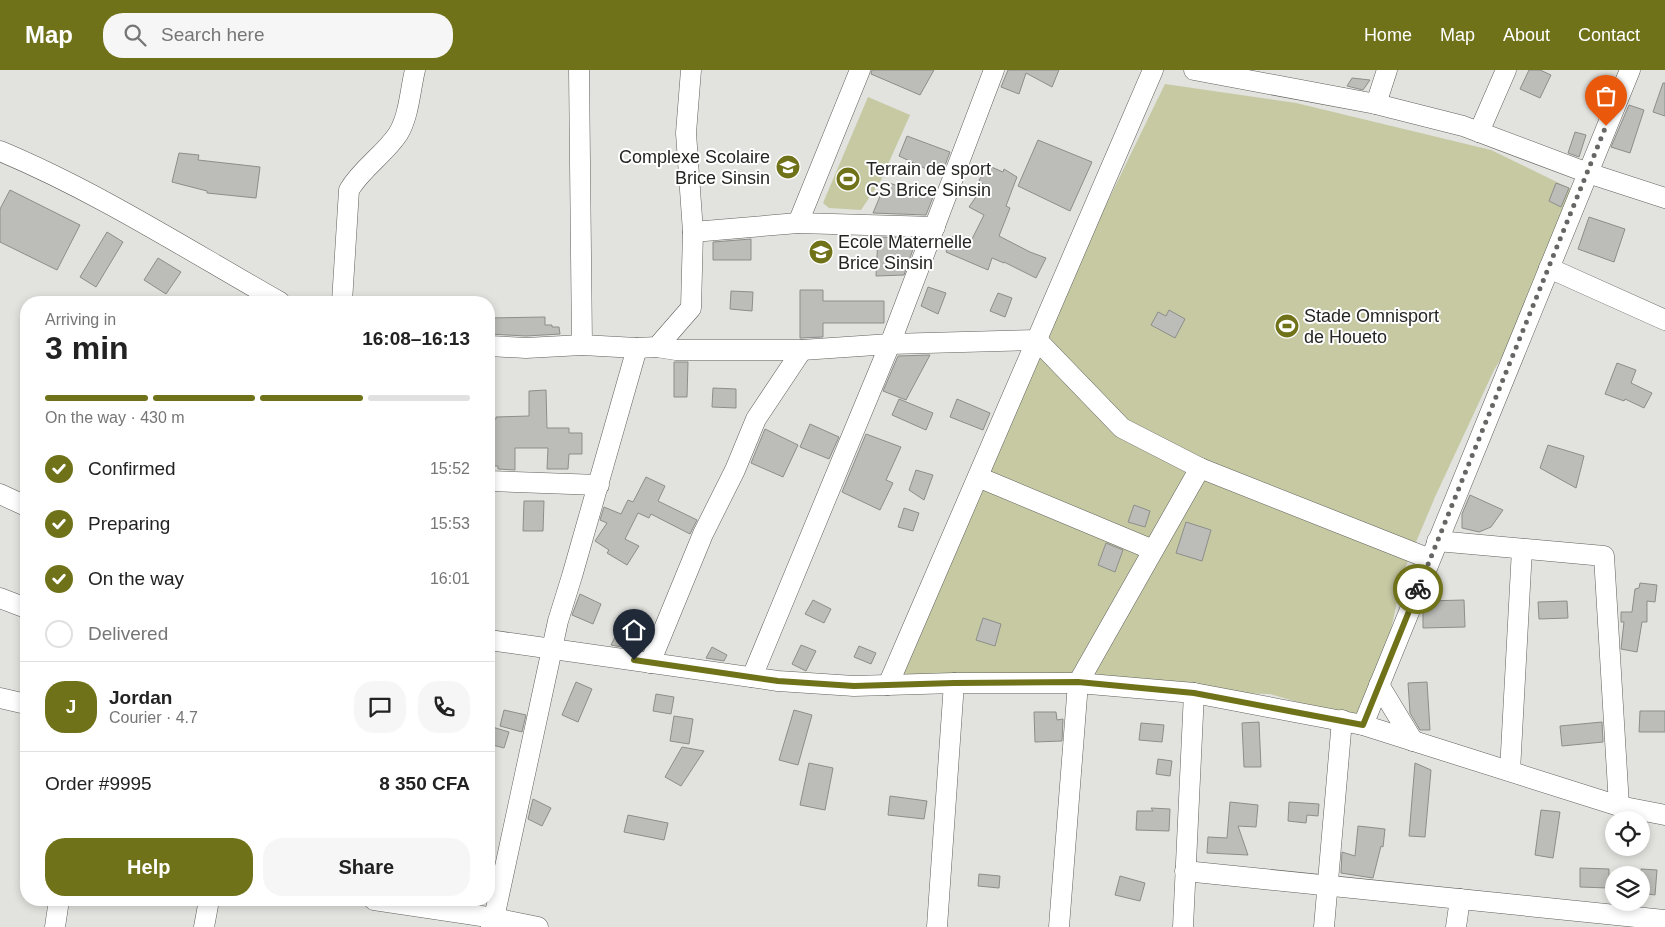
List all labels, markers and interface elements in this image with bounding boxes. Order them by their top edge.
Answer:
search box [103,13,453,58]
text: Map [25,21,73,48]
icon: search [121,21,149,49]
text: Search here [161,24,265,45]
text: Home [1364,25,1412,45]
text: Map [1440,25,1475,45]
text: About [1503,25,1550,45]
text: Contact [1578,25,1640,45]
pin [1585,75,1627,126]
icon: bag [1592,82,1620,110]
place label: Complexe Scolaire Brice Sinsin [619,147,770,188]
school or university icon: Complexe Scolaire Brice Sinsin [775,154,801,180]
place label: Terrain de sport CS Brice Sinsin [866,159,991,200]
sports icon: Terrain de sport CS Brice Sinsin [835,166,861,192]
place label: Ecole Maternelle Brice Sinsin [838,232,972,273]
school or university icon: Ecole Maternelle Brice Sinsin [808,239,834,265]
place label: Stade Omnisport de Houeto [1304,306,1439,347]
text: Arriving in [45,311,116,328]
sports icon: Stade Omnisport de Houeto [1274,313,1300,339]
text: 16:08–16:13 [362,328,470,349]
text: 3 min [45,330,129,366]
text: On the way · 430 m [45,409,185,426]
icon: check [45,455,73,483]
text: Confirmed [88,458,176,479]
text: 15:52 [430,460,470,477]
icon: check [45,510,73,538]
text: Preparing [88,513,170,534]
text: 15:53 [430,515,470,532]
courier [1393,564,1443,614]
icon: check [45,565,73,593]
text: On the way [88,568,184,589]
text: 16:01 [430,570,470,587]
icon: bike [1404,575,1432,603]
pin [613,609,655,660]
icon: home [620,616,648,644]
text: Delivered [88,623,168,644]
button: chat [354,681,406,733]
button: phone [418,681,470,733]
text: Jordan [109,687,172,708]
text: J [66,696,76,717]
text: Courier · 4.7 [109,709,198,726]
text: Order #9995 [45,773,152,794]
text: 8 350 CFA [379,773,470,794]
map controls [1605,811,1650,911]
button: locate [1605,811,1650,856]
button: Help [45,838,253,896]
button: Share [263,838,470,896]
button: layers [1605,866,1650,911]

